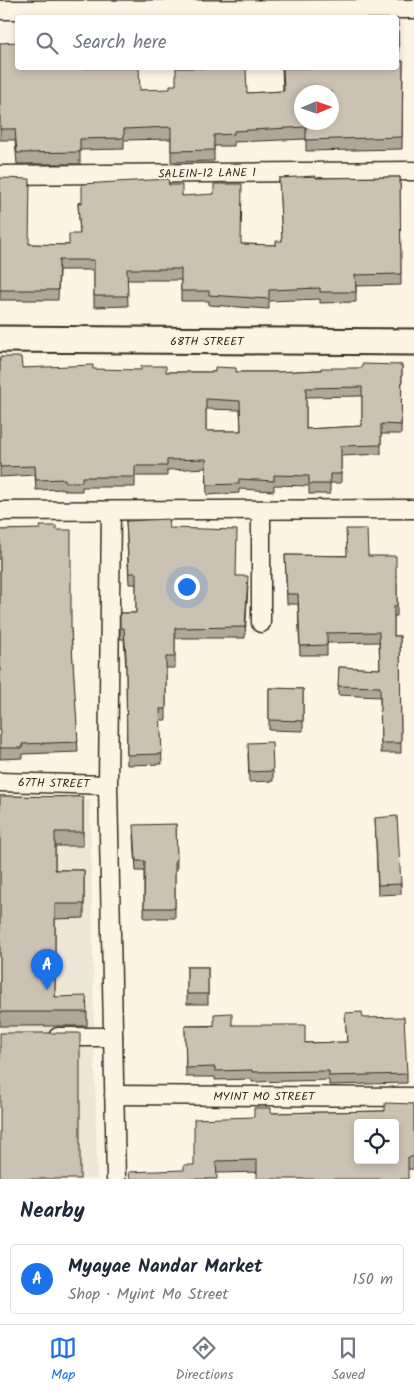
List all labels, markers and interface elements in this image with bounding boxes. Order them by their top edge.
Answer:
search box [15,15,399,70]
text: Search here [73,28,167,58]
icon: search [33,29,61,57]
north arrow [294,85,339,130]
street label: SALEIN-12 LANE 1 [158,163,256,184]
street label: 68TH STREET [170,332,245,351]
your location [174,574,200,600]
street label: 67TH STREET [18,773,92,794]
pin: A [31,949,63,990]
street label: MYINT MO STREET [213,1087,316,1106]
map controls [354,1119,399,1164]
button: locate [354,1119,399,1164]
text: Nearby [20,1195,85,1228]
text: Myayae Nandar Market [68,1252,263,1282]
text: A [32,1267,42,1292]
text: 150 m [352,1267,393,1292]
text: Shop · Myint Mo Street [68,1282,229,1307]
tab: Map [49,1334,77,1386]
tab: Directions [175,1334,233,1386]
tab: Saved [332,1334,365,1386]

